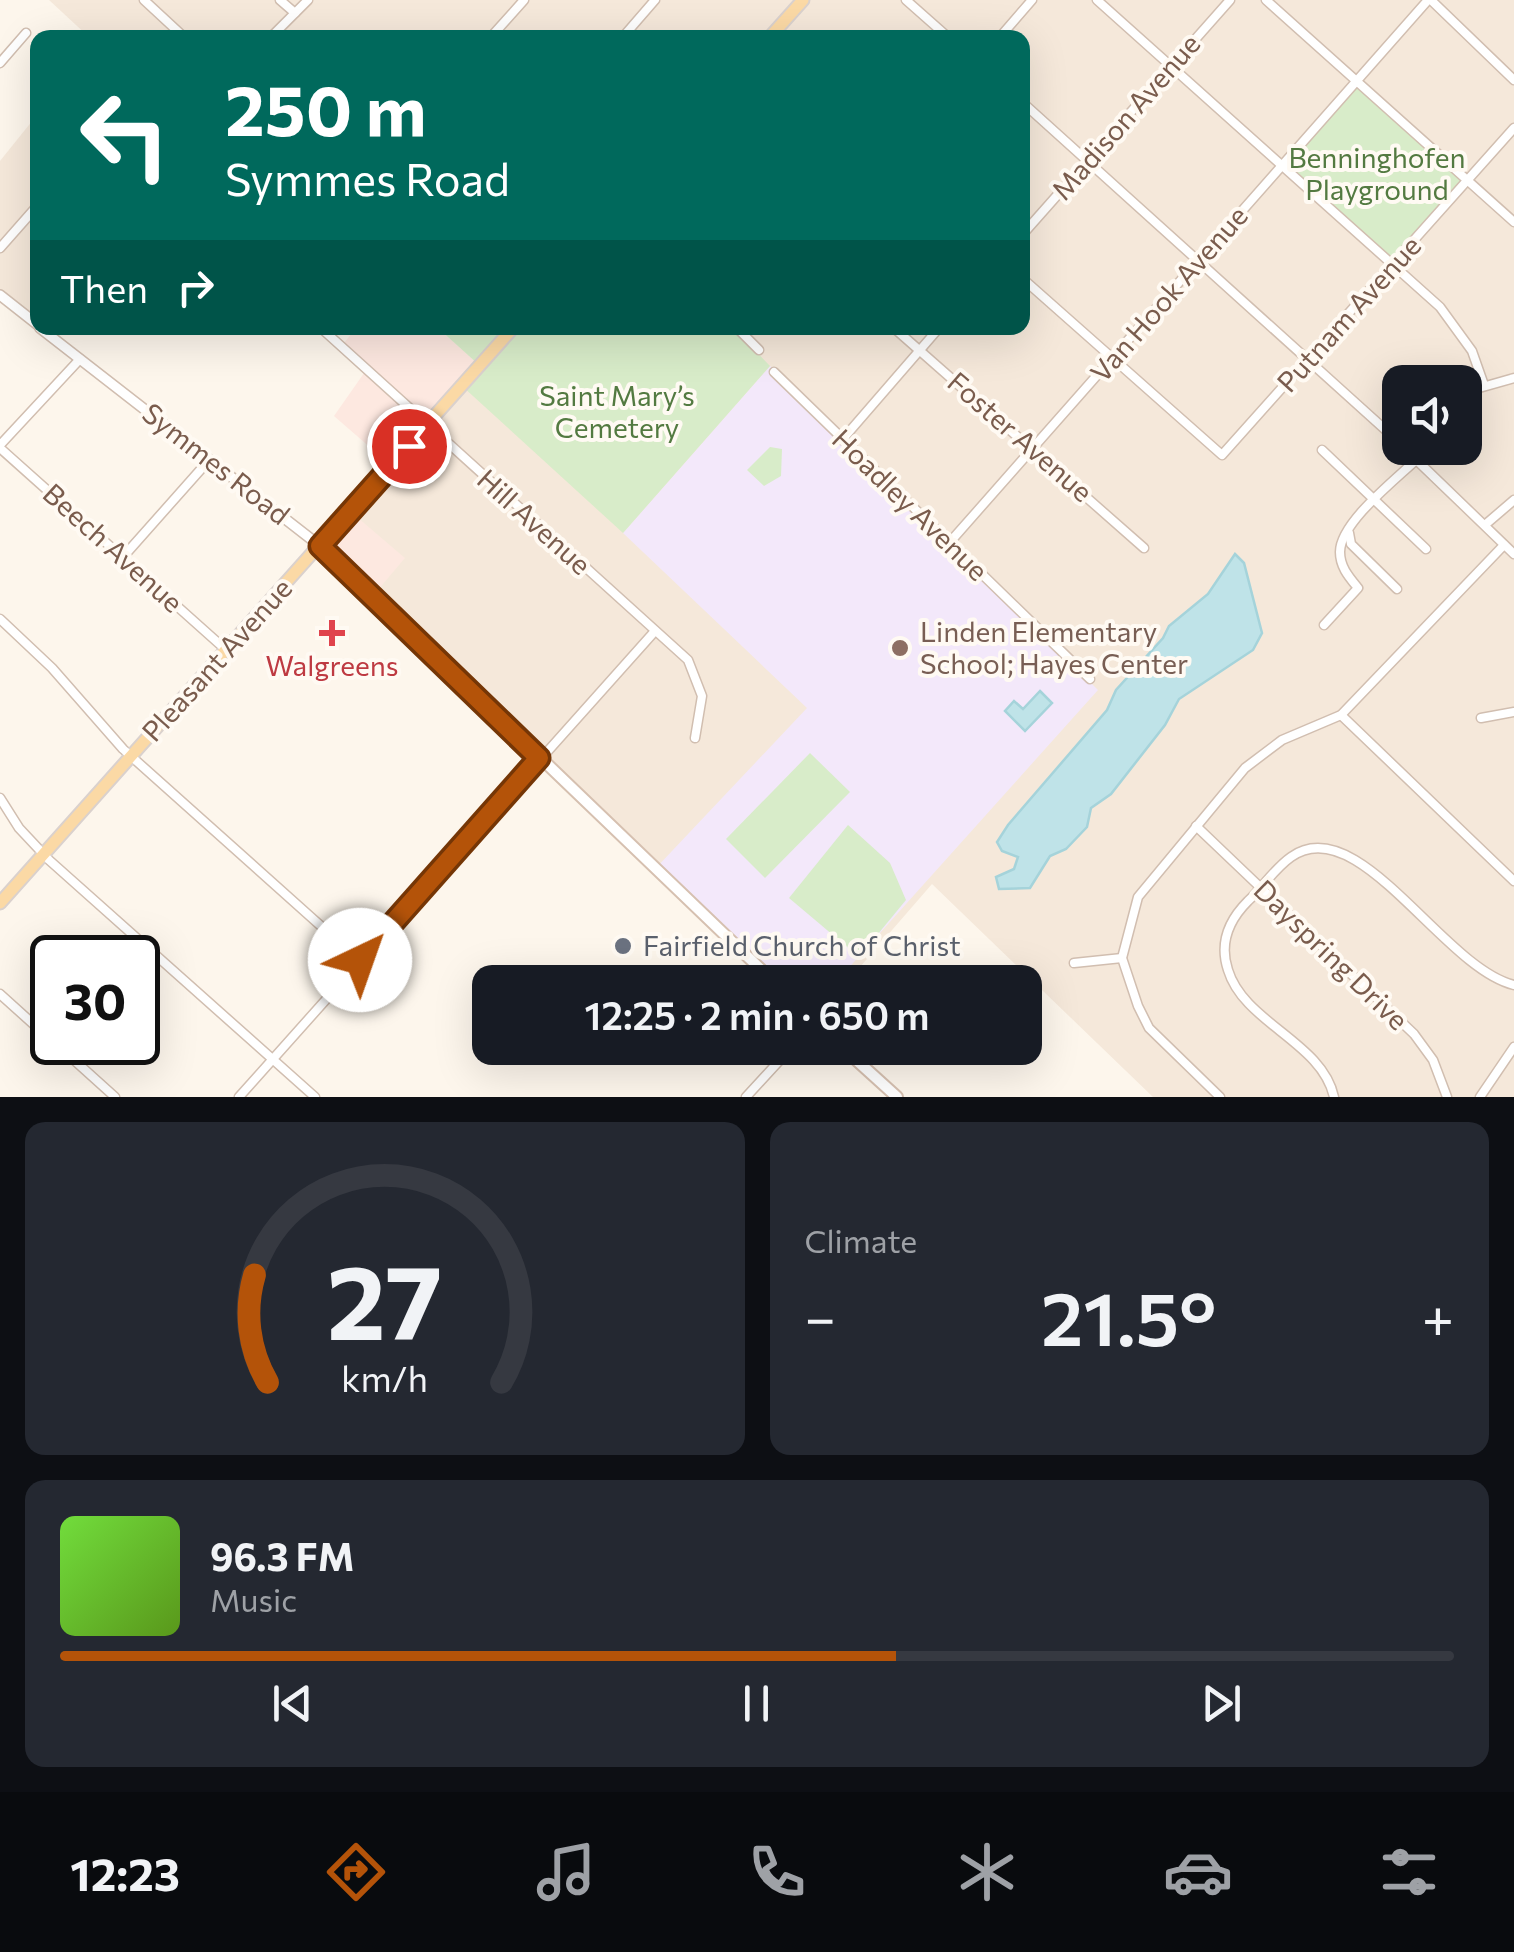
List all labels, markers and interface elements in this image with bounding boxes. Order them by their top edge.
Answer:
street label: Madison Avenue [1044,26,1207,206]
text: 250 m [225,65,427,150]
icon: left [60,70,190,200]
park label: Benninghofen Playground [1288,140,1466,206]
text: Symmes Road [225,150,510,205]
street label: Van Hook Avenue [1083,198,1254,388]
street label: Putnam Avenue [1269,228,1427,398]
icon: right [168,260,223,315]
text: Then [60,264,148,311]
street label: Foster Avenue [941,364,1100,508]
map controls [1382,365,1482,465]
button: sound [1382,365,1482,465]
park label: Saint Mary’s Cemetery [539,378,695,444]
street label: Symmes Road [136,395,297,531]
pin [367,404,452,489]
icon: arrive [382,419,437,474]
street label: Hoadley Avenue [826,421,996,587]
street label: Hill Avenue [471,461,598,581]
street label: Beech Avenue [37,476,191,619]
street label: Pleasant Avenue [134,571,298,748]
place label: Linden Elementary School; Hayes Center [920,614,1188,680]
marker: Walgreens [321,622,343,644]
marker: Linden Elementary School; Hayes Center [889,637,911,659]
place label: Walgreens [265,648,399,682]
street label: Dayspring Drive [1248,872,1416,1036]
position arrow [308,908,412,1012]
place label: Fairfield Church of Christ [643,928,961,962]
speed limit sign: 30 [30,935,160,1065]
marker: Fairfield Church of Christ [612,935,634,957]
text: 12:25 · 2 min · 650 m [585,991,929,1038]
text: Climate [805,1220,917,1260]
text: 27 [327,1234,443,1361]
text: 21.5° [1041,1270,1216,1361]
text: − [805,1282,836,1349]
text: + [1422,1282,1454,1349]
text: km/h [341,1356,428,1399]
text: 96.3 FM [210,1532,354,1579]
text: Music [210,1579,297,1619]
icon: previous [265,1676,320,1731]
icon: pause [729,1676,784,1731]
icon: next [1194,1676,1249,1731]
icon: directions [321,1837,391,1907]
icon: music [531,1837,601,1907]
icon: phone [742,1837,812,1907]
icon: climate [952,1837,1022,1907]
icon: car [1163,1837,1233,1907]
icon: filters [1374,1837,1444,1907]
text: 12:23 [70,1845,180,1900]

